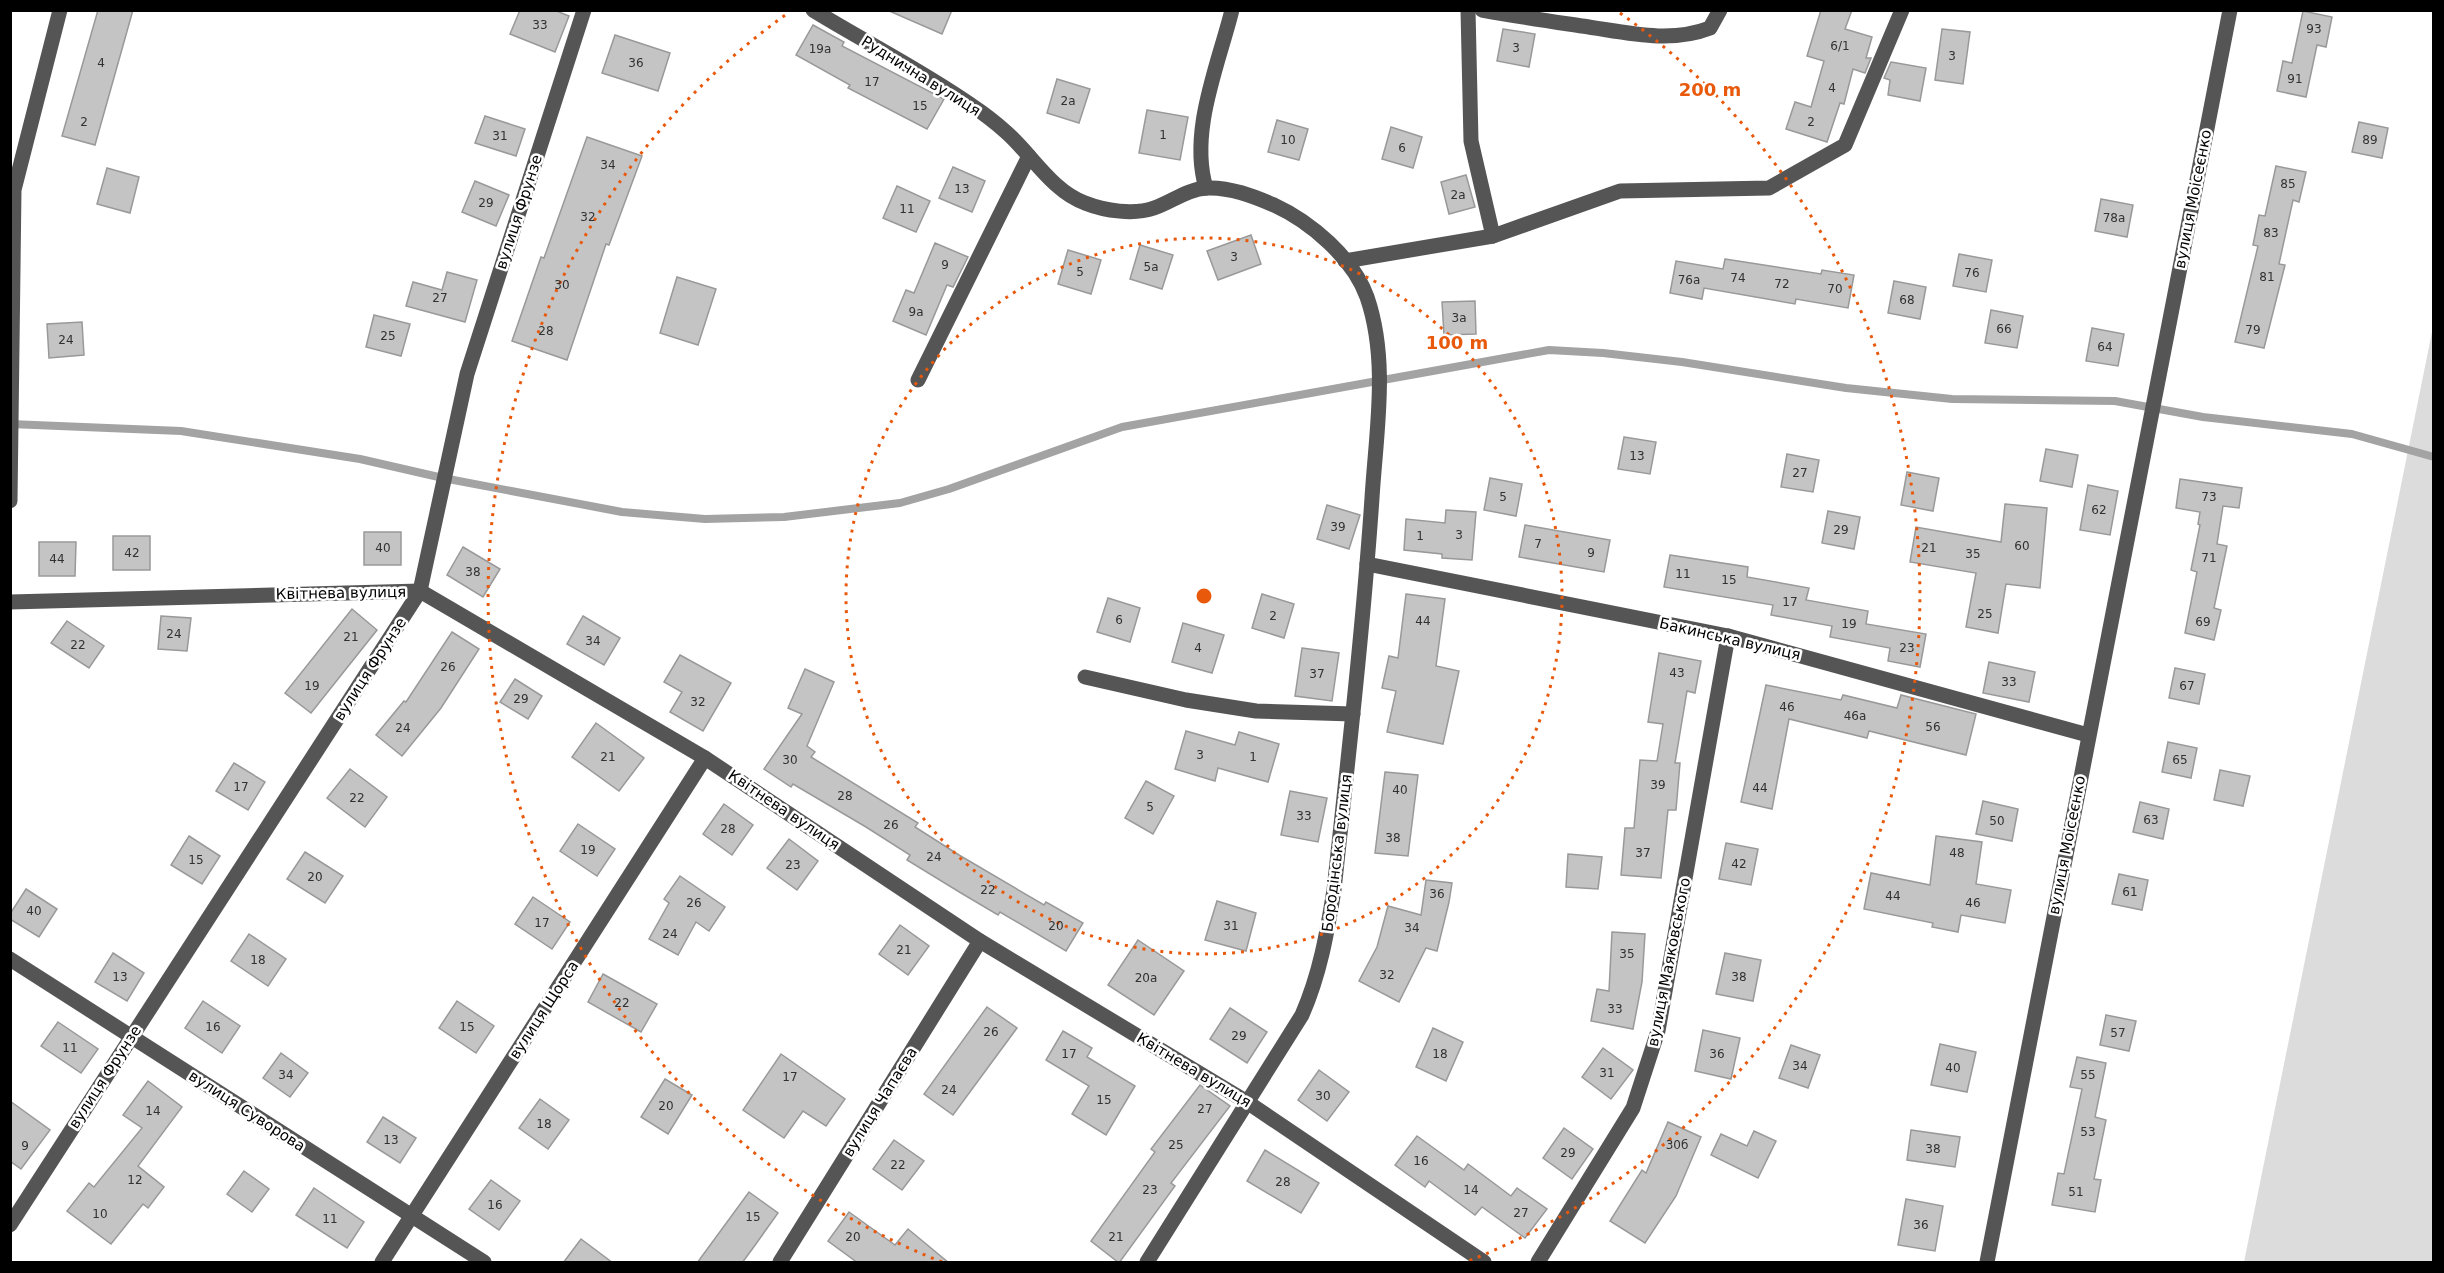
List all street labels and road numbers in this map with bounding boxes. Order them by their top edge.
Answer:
street label: Руднична вулиця [858,32,984,120]
street label: вулиця Моісеєнко [2171,128,2215,270]
street label: вулиця Фрунзе [492,152,546,272]
street label: Квітнева вулиця [276,583,406,603]
street label: вулиця Фрунзе [330,614,410,724]
street label: Бакинська вулиця [1658,614,1802,664]
street label: Квітнева вулиця [725,766,843,854]
street label: Бородінська вулиця [1318,773,1356,933]
street label: вулиця Моісеєнко [2045,774,2089,916]
street label: вулиця Маяковського [1644,876,1694,1048]
street label: вулиця Щорса [506,957,582,1063]
street label: вулиця Фрунзе [65,1022,145,1132]
street label: Квітнева вулиця [1133,1029,1255,1111]
street label: вулиця Чапаєва [839,1044,921,1160]
street label: вулиця Суворова [185,1067,309,1155]

